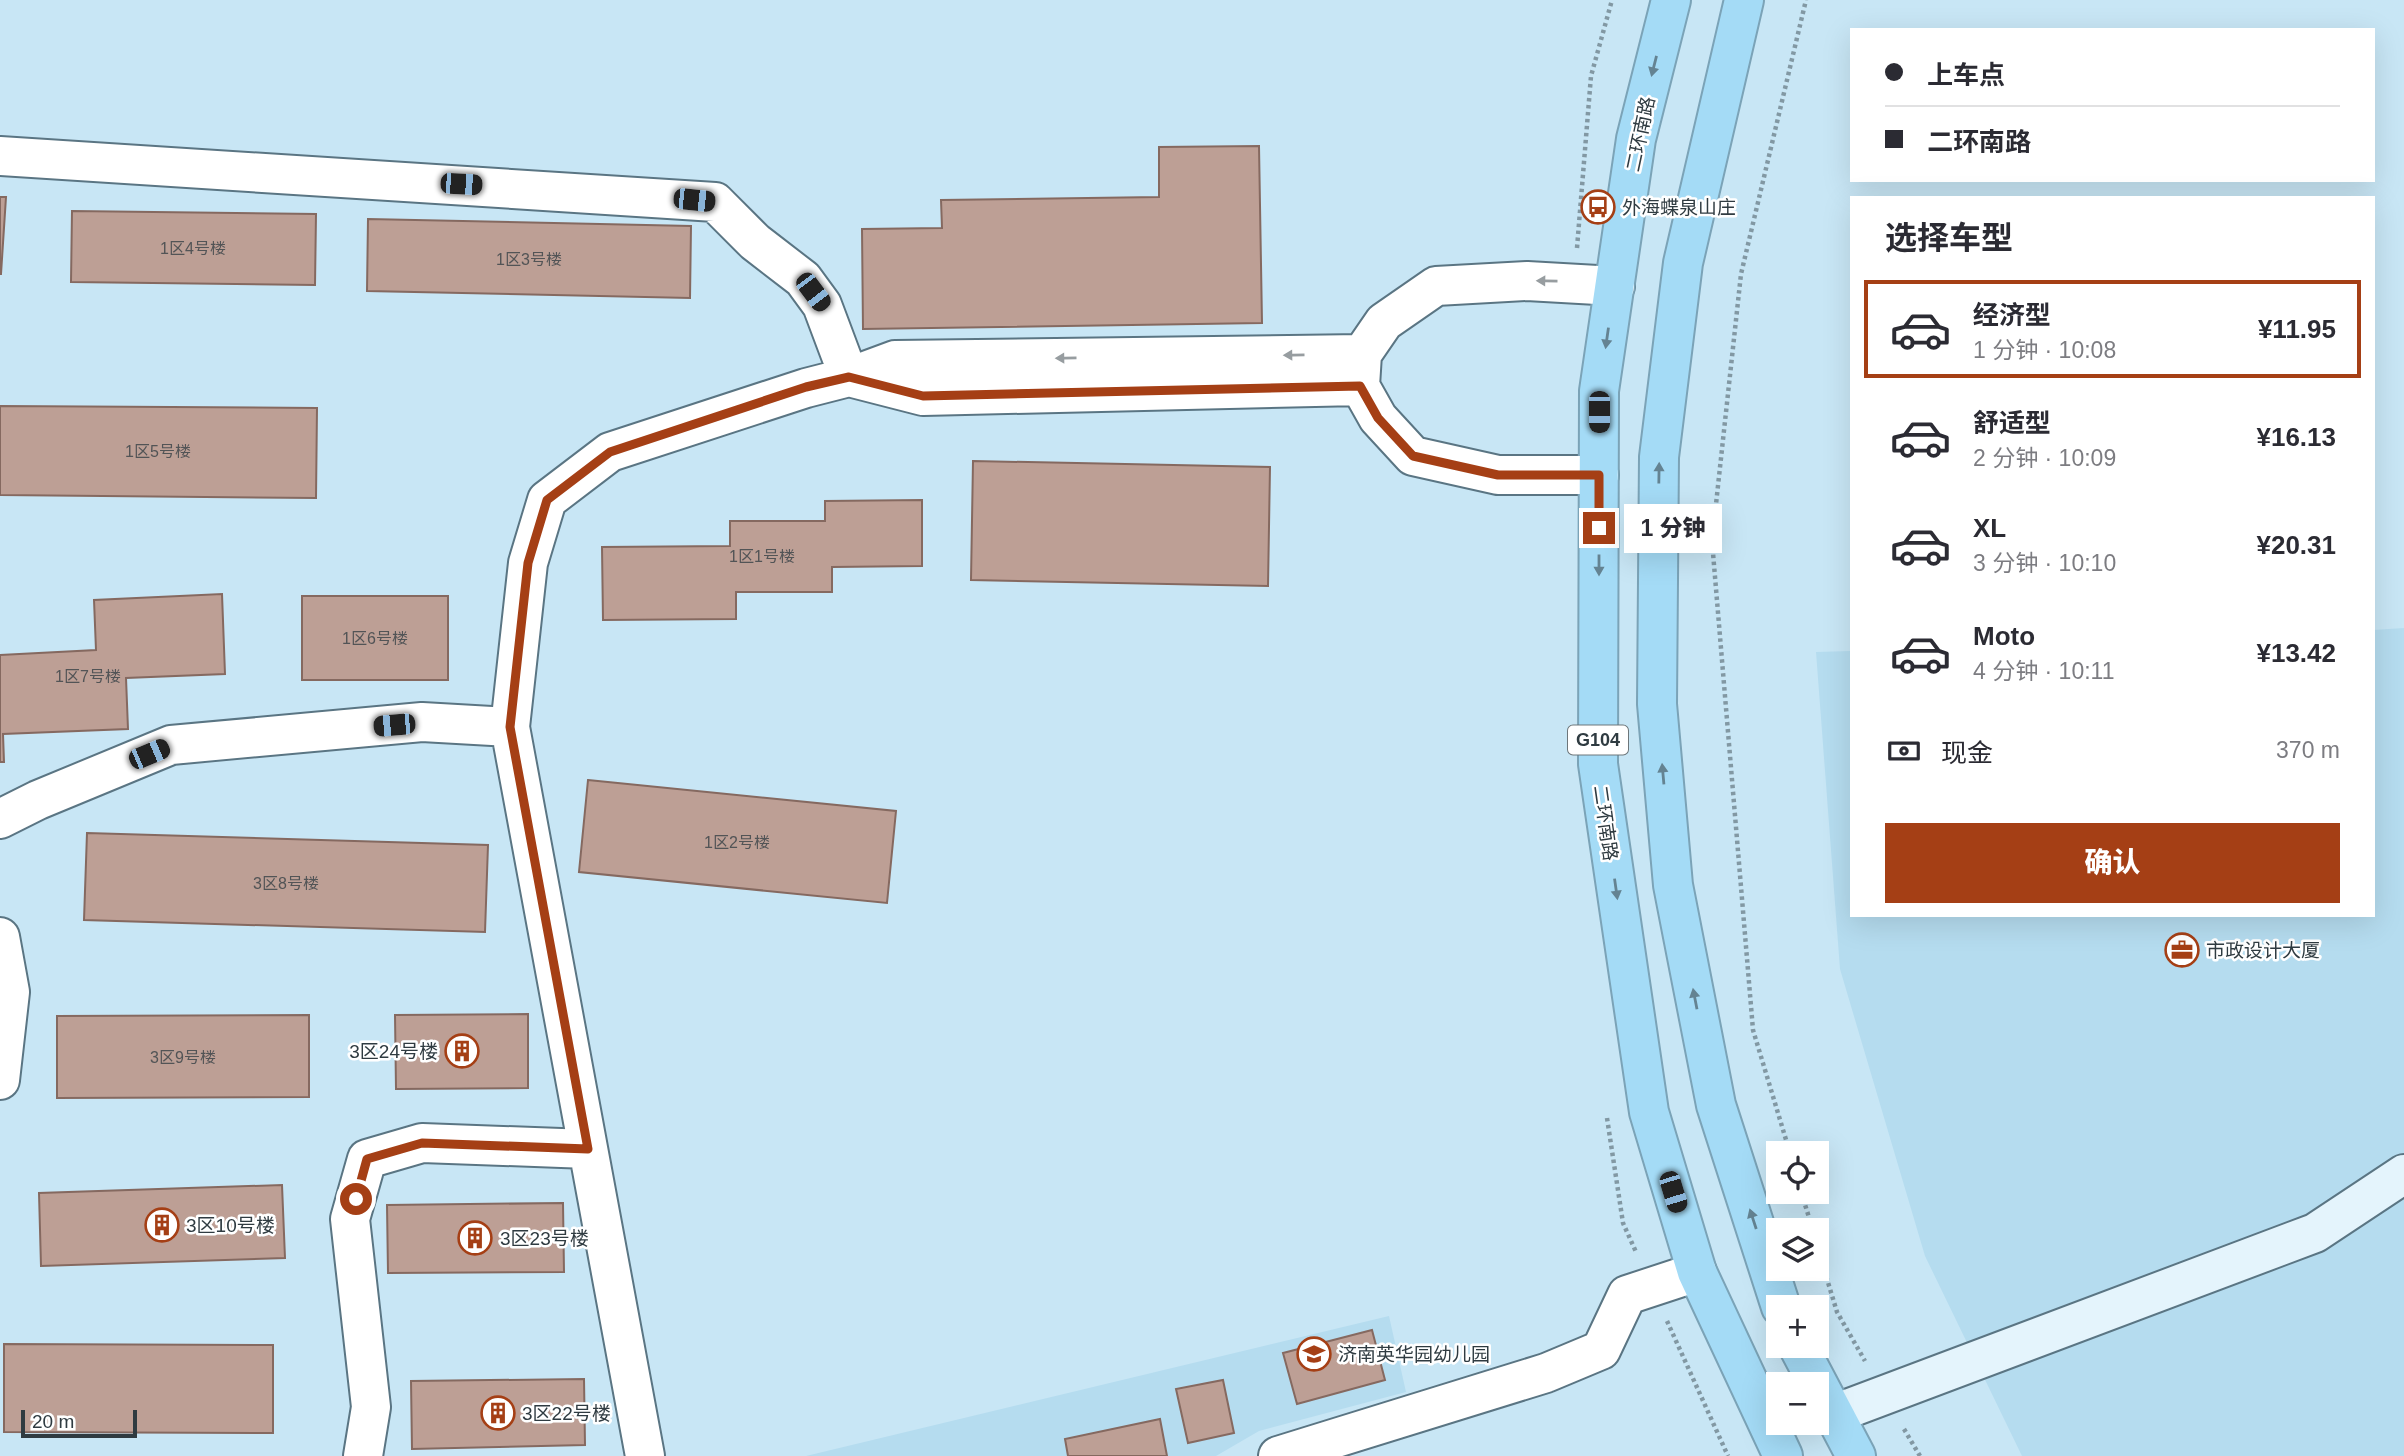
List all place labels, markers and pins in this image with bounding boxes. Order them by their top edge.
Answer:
bus stop icon: 外海蝶泉山庄 [1579,188,1617,226]
place label: 外海蝶泉山庄 [1622,197,1736,218]
office icon: 市政设计大厦 [2163,931,2201,969]
place label: 市政设计大厦 [2206,940,2320,961]
building icon: 3区24号楼 [443,1032,481,1070]
place label: 3区24号楼 [349,1041,438,1062]
building icon: 3区10号楼 [143,1206,181,1244]
place label: 3区10号楼 [186,1215,275,1236]
building icon: 3区23号楼 [456,1219,494,1257]
place label: 3区23号楼 [500,1228,589,1249]
school or university icon: 济南英华园幼儿园 [1295,1335,1333,1373]
place label: 济南英华园幼儿园 [1338,1344,1490,1365]
building icon: 3区22号楼 [479,1394,517,1432]
place label: 3区22号楼 [522,1403,611,1424]

